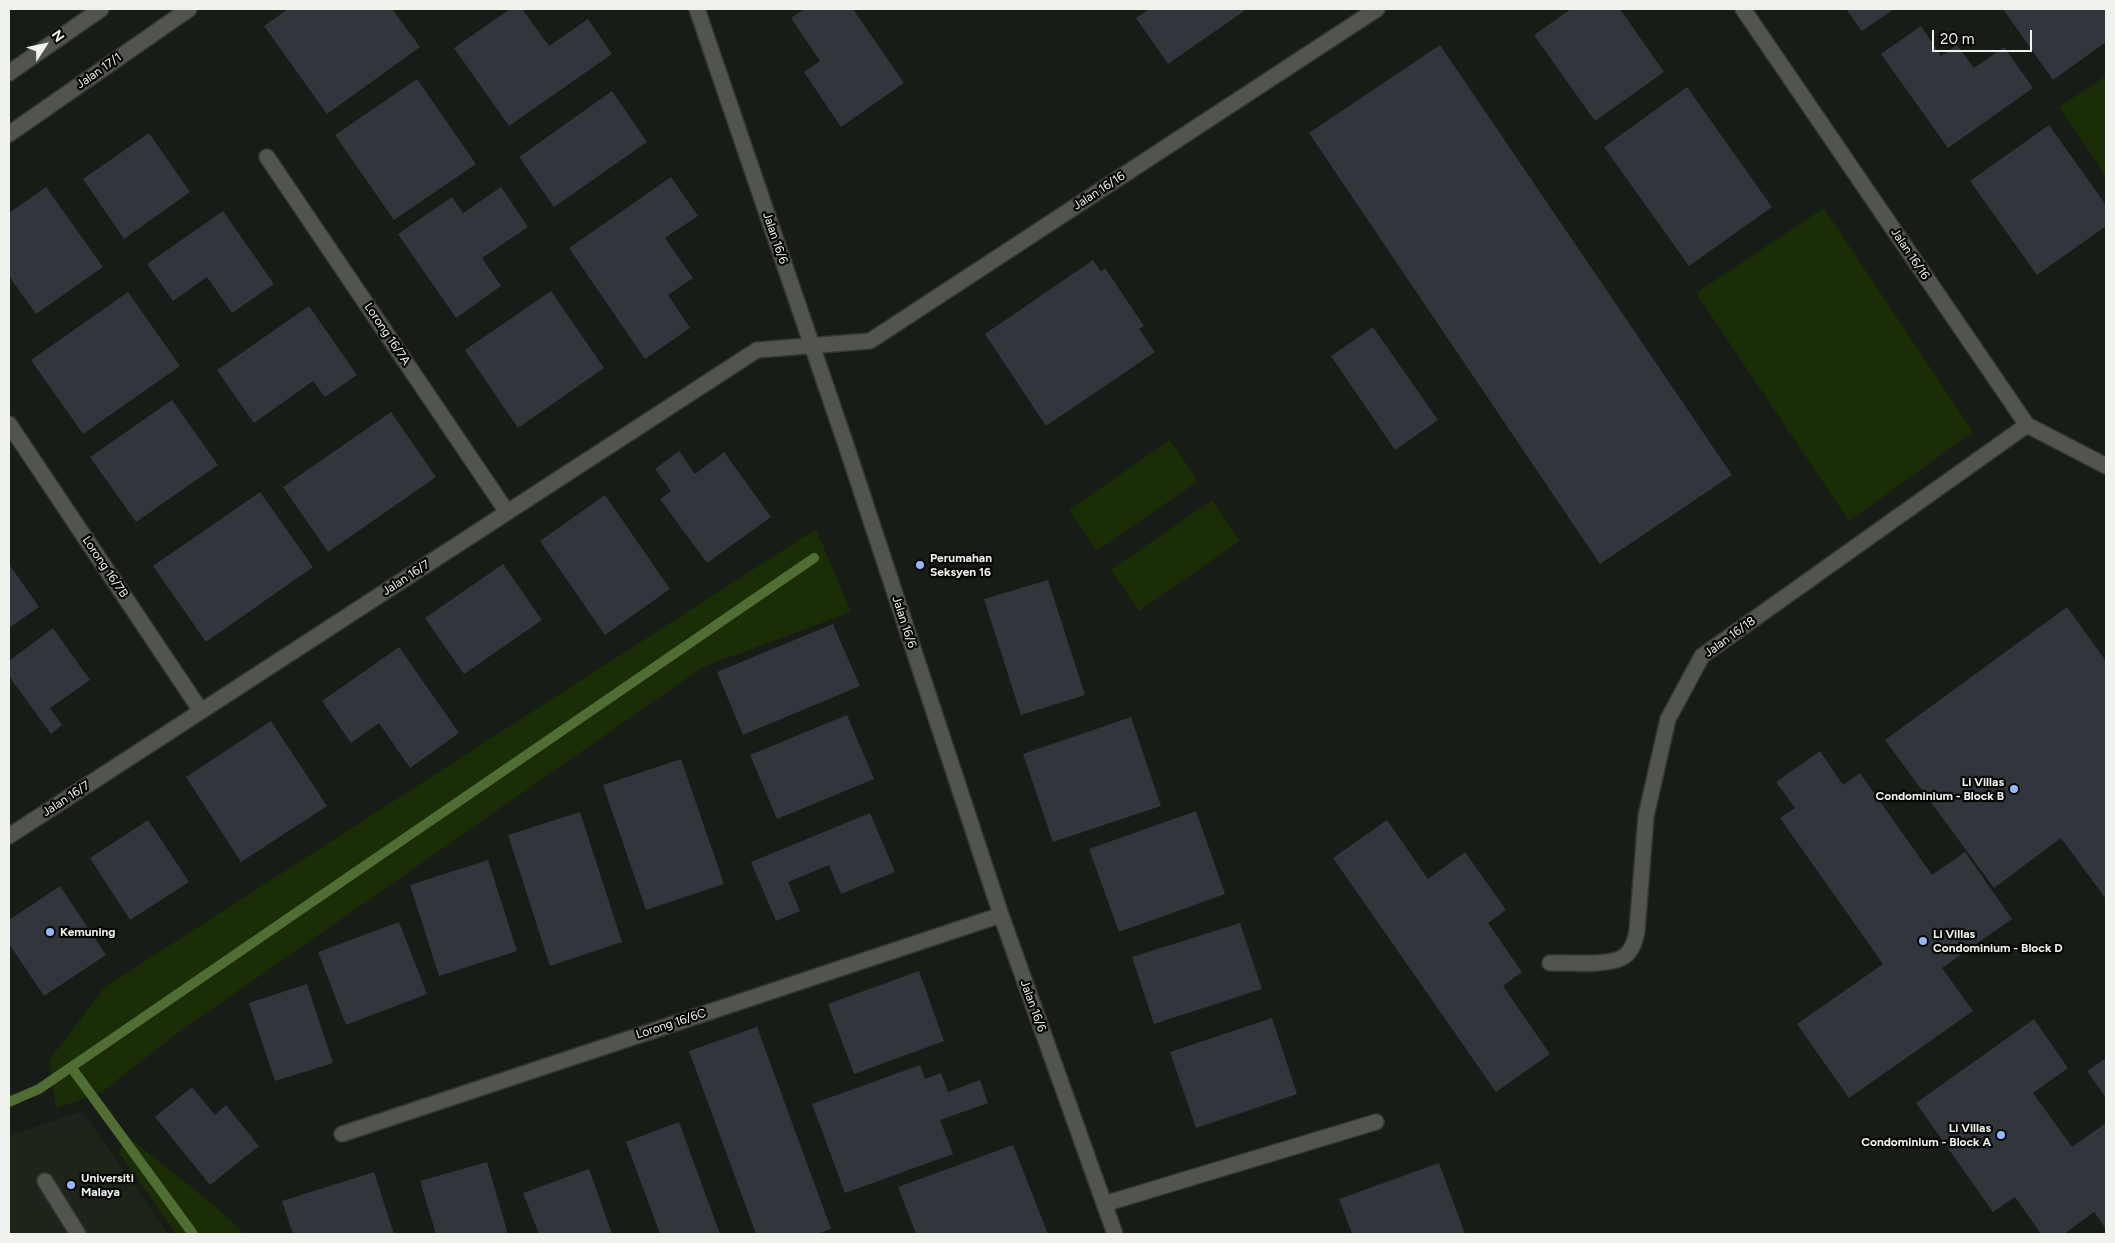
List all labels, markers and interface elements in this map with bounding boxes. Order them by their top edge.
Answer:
north arrow [20,20,70,70]
scale bar [1935,20,2035,52]
text: N [48,27,68,45]
text: 20 m [1940,30,1974,48]
street label: Jalan 17/1 [74,50,124,92]
street label: Jalan 16/16 [1070,169,1128,213]
street label: Jalan 16/6 [759,210,791,266]
street label: Jalan 16/16 [1888,226,1932,282]
street label: Lorong 16/7A [361,300,413,368]
street label: Lorong 16/7B [79,533,131,601]
place label: Perumahan Seksyen 16 [930,551,992,579]
street label: Jalan 16/7 [380,557,432,599]
marker: Perumahan Seksyen 16 [914,559,926,571]
street label: Jalan 16/6 [889,594,919,650]
street label: Jalan 16/18 [1702,614,1758,660]
place label: Li Villas Condominium - Block B [1875,775,2004,803]
street label: Jalan 16/7 [40,778,92,820]
marker: Li Villas Condominium - Block B [2008,783,2020,795]
place label: Kemuning [60,925,116,939]
marker: Kemuning [44,926,56,938]
place label: Li Villas Condominium - Block D [1933,927,2063,955]
marker: Li Villas Condominium - Block D [1917,935,1929,947]
street label: Jalan 16/6 [1017,978,1049,1034]
street label: Lorong 16/6C [634,1006,708,1042]
place label: Li Villas Condominium - Block A [1861,1121,1991,1149]
marker: Li Villas Condominium - Block A [1995,1129,2007,1141]
place label: Universiti Malaya [81,1171,134,1199]
marker: Universiti Malaya [65,1179,77,1191]

